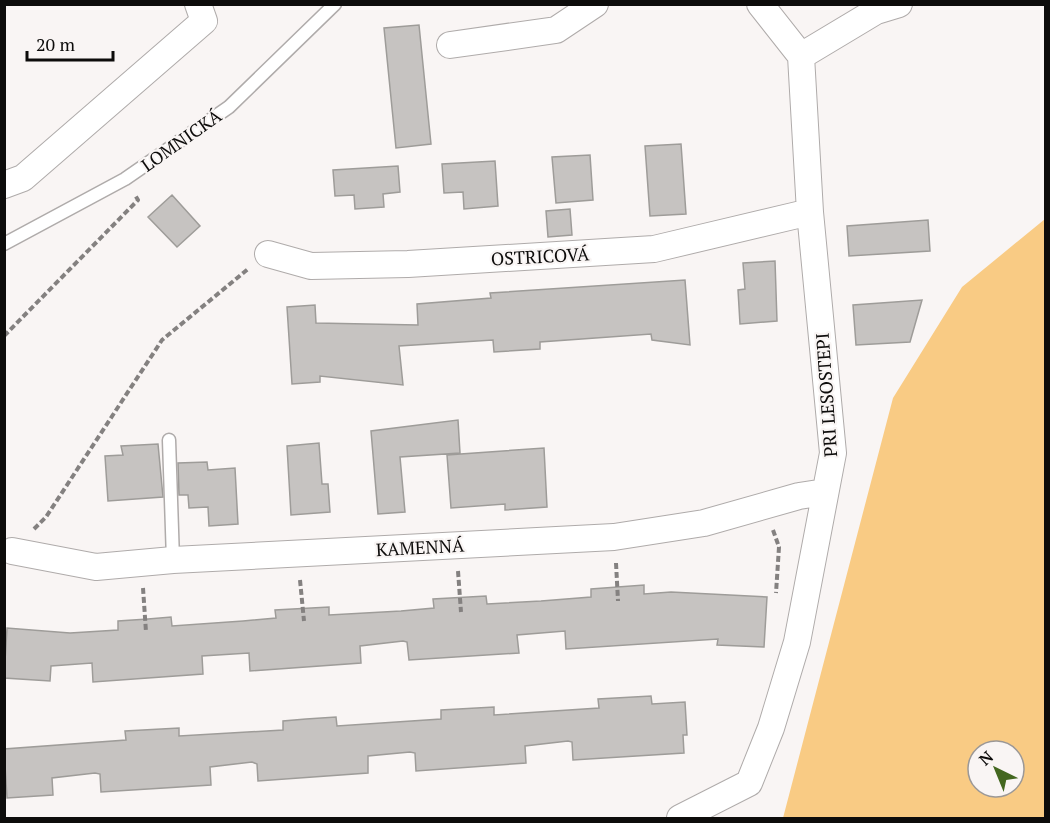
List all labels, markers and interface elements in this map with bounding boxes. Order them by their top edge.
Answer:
scale bar [27,24,112,62]
text: 20 m [36,32,76,56]
street label: LOMNICKÁ [136,103,227,177]
street label: OSTRICOVÁ [490,241,590,271]
street label: PRI LESOSTEPI [810,332,842,458]
street label: KAMENNÁ [375,533,465,561]
north arrow [966,739,1026,799]
text: N [974,746,998,770]

